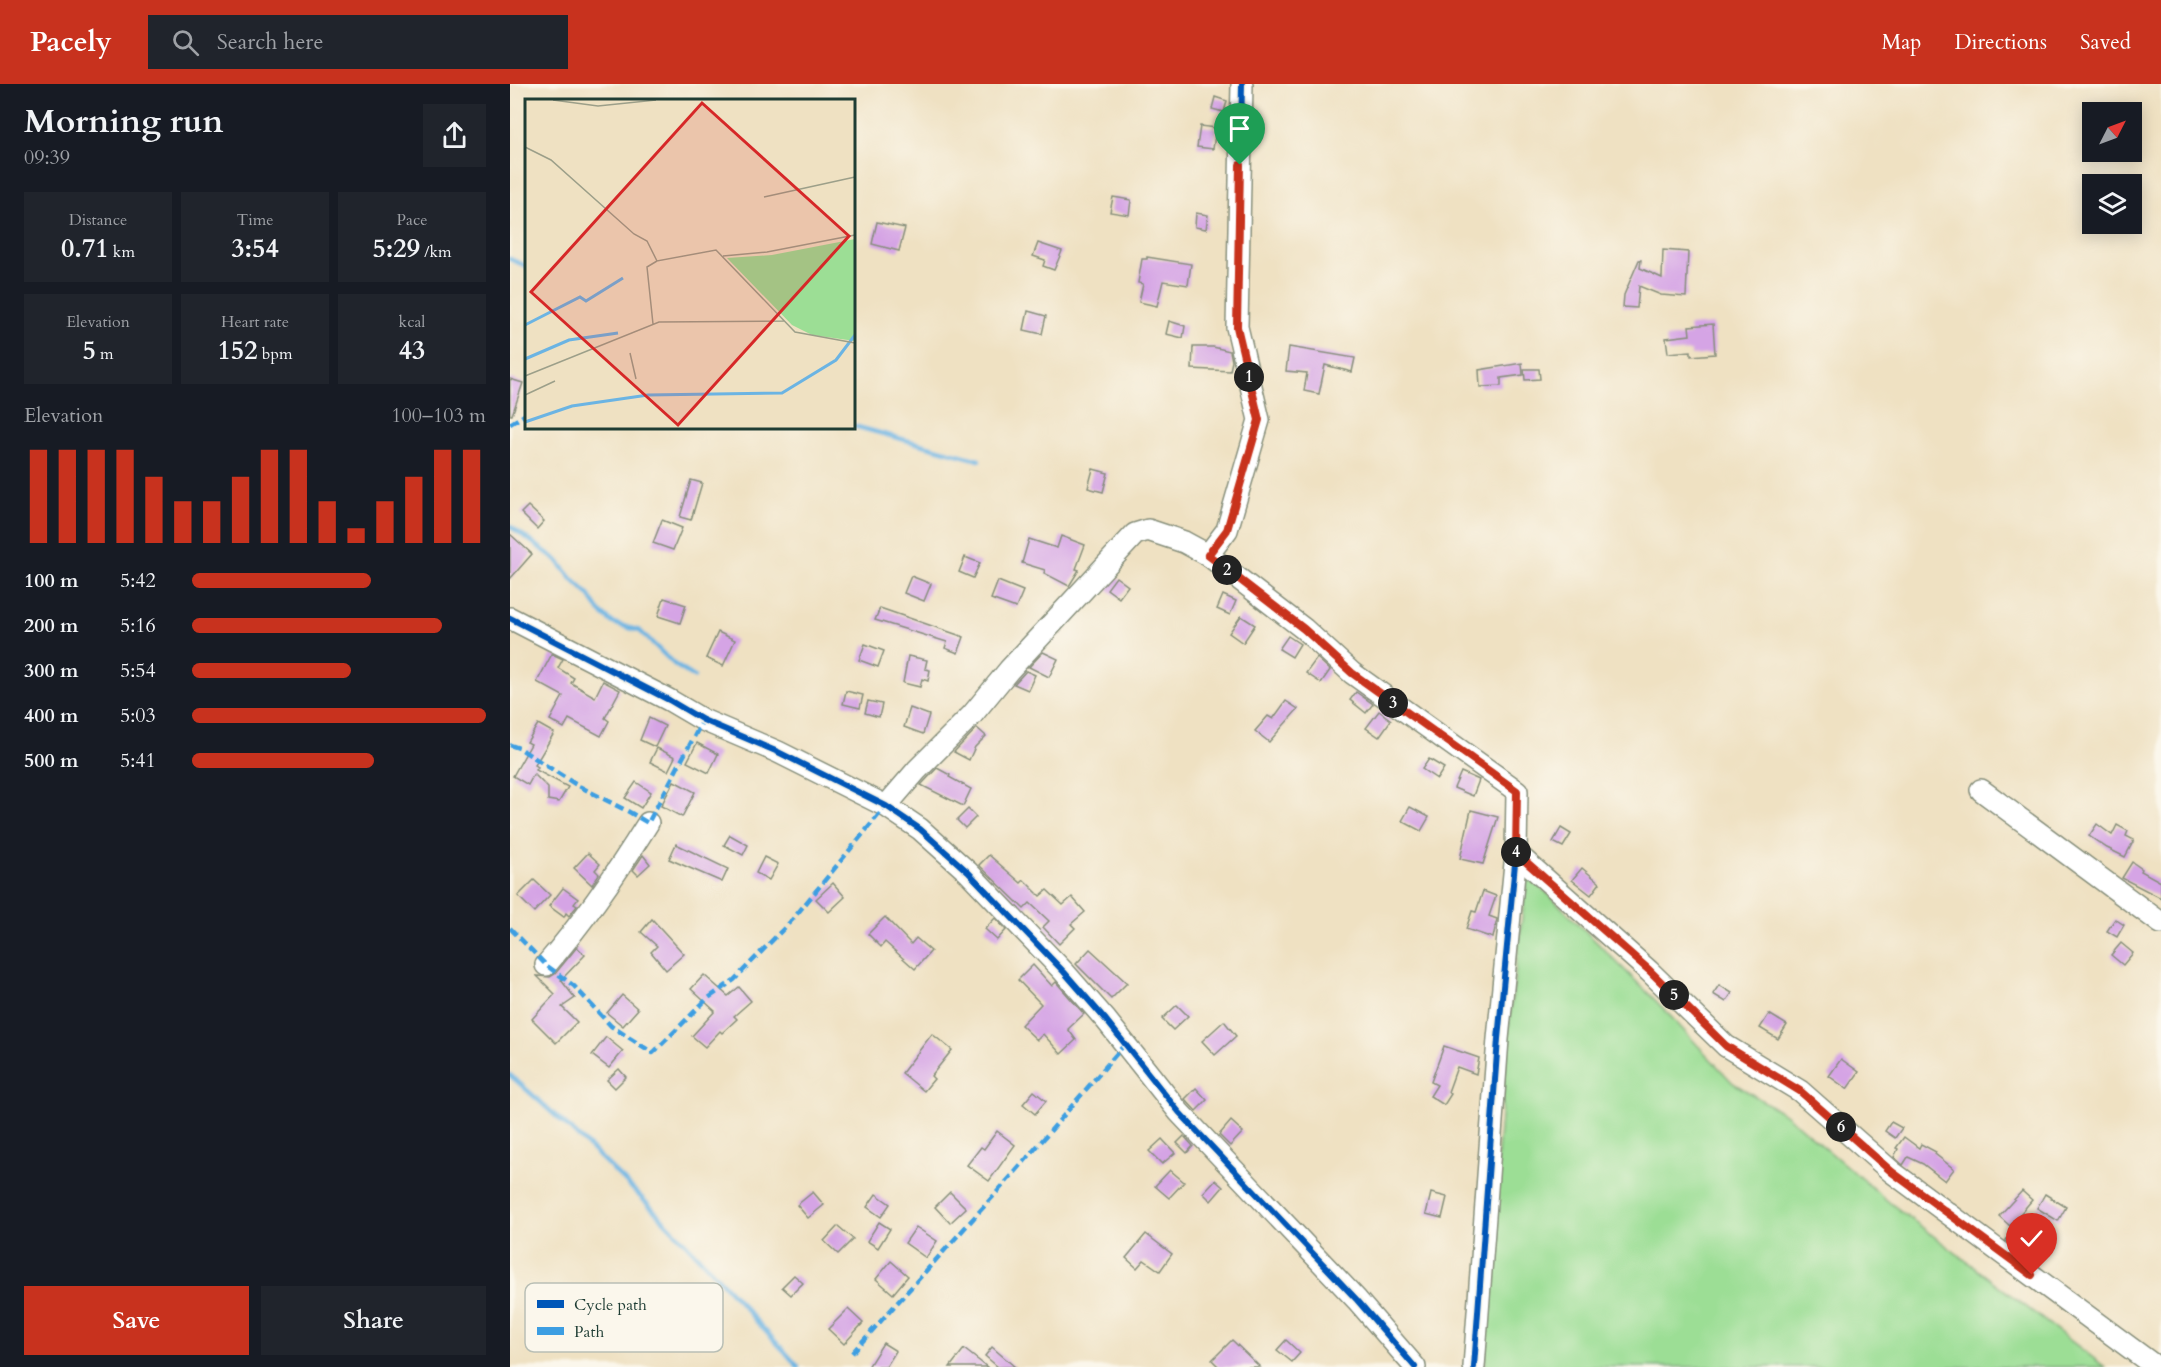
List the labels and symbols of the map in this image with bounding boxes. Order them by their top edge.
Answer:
inset map [525,99,855,429]
north arrow [2082,102,2142,162]
pin [1214,103,1265,165]
pin: 1 [1234,362,1264,392]
pin: 2 [1212,555,1242,585]
pin: 3 [1378,688,1408,718]
pin: 4 [1501,837,1531,867]
pin: 5 [1659,980,1689,1010]
pin: 6 [1826,1112,1856,1142]
pin [2006,1213,2057,1275]
legend [525,1283,723,1352]
text: Cycle path [574,1294,647,1316]
text: Path [574,1321,604,1343]

